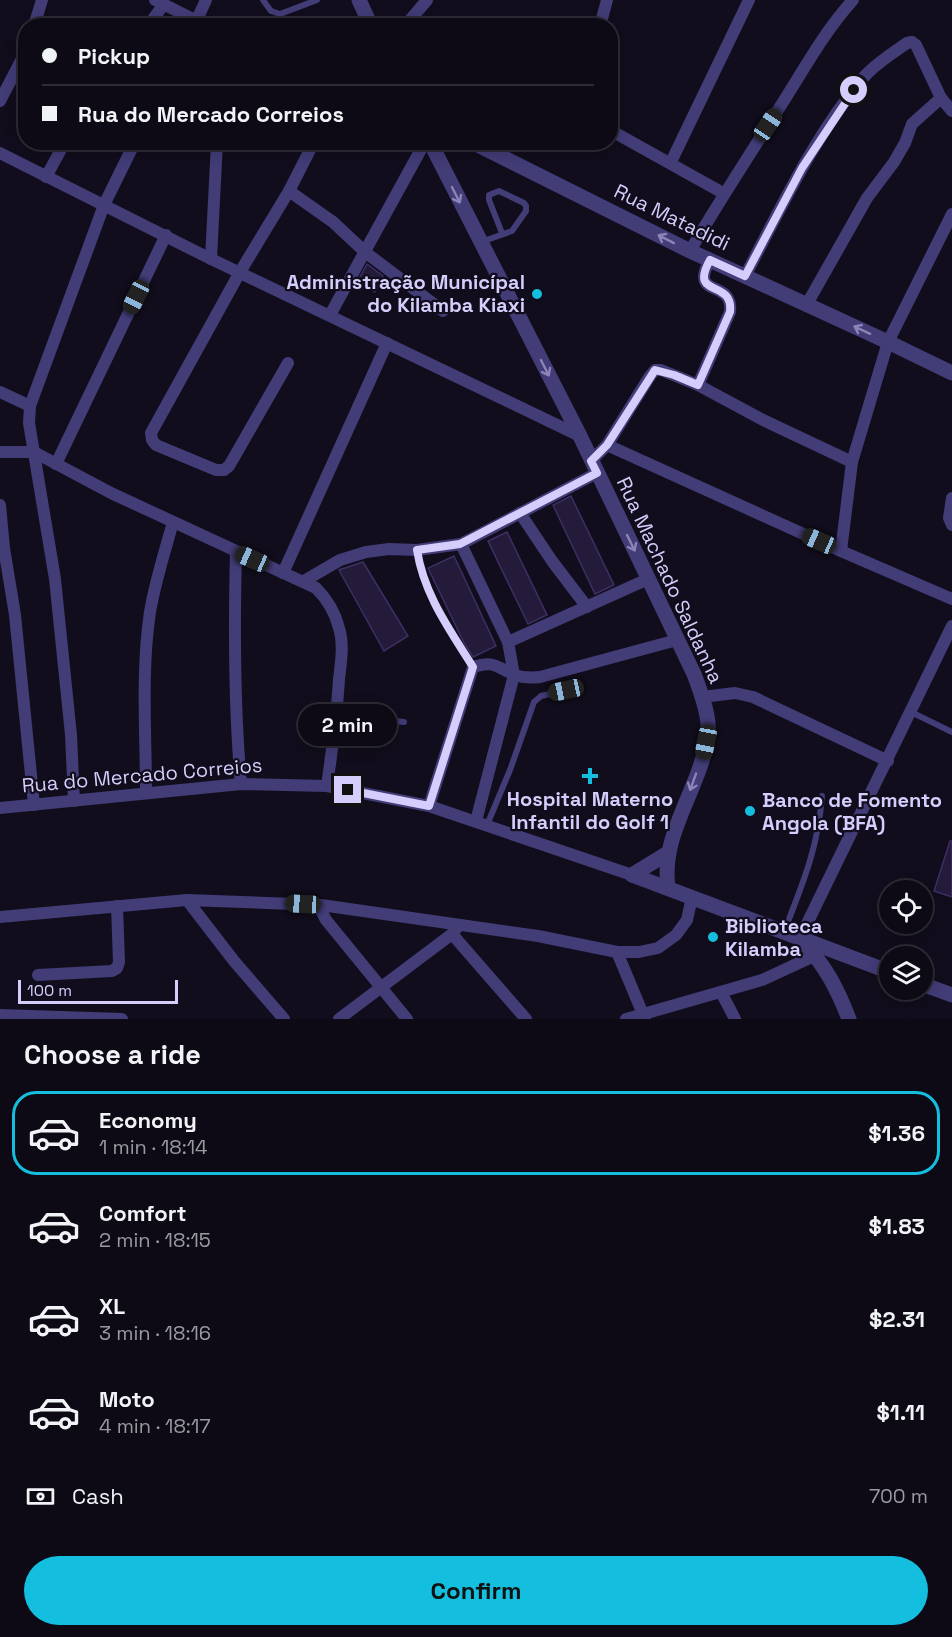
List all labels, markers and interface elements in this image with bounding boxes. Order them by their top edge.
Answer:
text: Pickup [78,42,150,70]
route start [840,76,867,103]
text: Rua do Mercado Correios [78,100,344,128]
car [750,105,786,145]
street label: Rua Matadidi [610,178,734,256]
one-way arrow [451,185,462,203]
one-way arrow [657,232,675,244]
place label: Administração Municípal do Kilamba Kiaxi [286,269,525,318]
car [120,277,152,317]
marker: Administração Municípal do Kilamba Kiaxi [530,287,544,301]
one-way arrow [853,323,871,335]
one-way arrow [540,359,551,377]
street label: Rua Machado Saldanha [611,473,729,687]
car [799,525,839,557]
one-way arrow [625,534,637,552]
car [232,543,272,575]
car [547,677,585,703]
callout: 2 min [298,703,398,745]
text: 2 min [322,712,373,738]
car [694,723,718,761]
street label: Rua do Mercado Correios [21,752,263,798]
marker: Hospital Materno Infantil do Golf 1 [581,767,599,785]
one-way arrow [687,772,698,791]
route end [334,776,361,803]
place label: Hospital Materno Infantil do Golf 1 [507,786,673,835]
place label: Banco de Fomento Angola (BFA) [762,787,942,836]
marker: Banco de Fomento Angola (BFA) [743,804,757,818]
map controls [879,880,933,1000]
button: locate [879,880,933,934]
car [285,894,321,914]
place label: Biblioteca Kilamba [725,913,823,962]
marker: Biblioteca Kilamba [706,930,720,944]
button: layers [879,946,933,1000]
scale bar [18,977,178,1004]
text: 100 m [27,980,72,1001]
text: Choose a ride [24,1037,201,1072]
icon: car [27,1106,81,1160]
text: Economy [99,1106,197,1134]
text: $1.36 [868,1119,925,1147]
text: 1 min · 18:14 [99,1134,208,1160]
icon: car [27,1199,81,1253]
text: Comfort [99,1199,187,1227]
text: $1.83 [869,1212,925,1240]
text: 2 min · 18:15 [99,1227,211,1253]
icon: car [27,1292,81,1346]
text: XL [99,1292,125,1320]
text: $2.31 [869,1305,925,1333]
text: 3 min · 18:16 [99,1320,211,1346]
icon: car [27,1385,81,1439]
text: Moto [99,1385,155,1413]
text: $1.11 [876,1398,925,1426]
text: 4 min · 18:17 [99,1413,211,1439]
icon: cash [24,1480,57,1513]
text: Cash [72,1482,124,1510]
text: 700 m [869,1483,928,1509]
button: Confirm [24,1556,928,1625]

